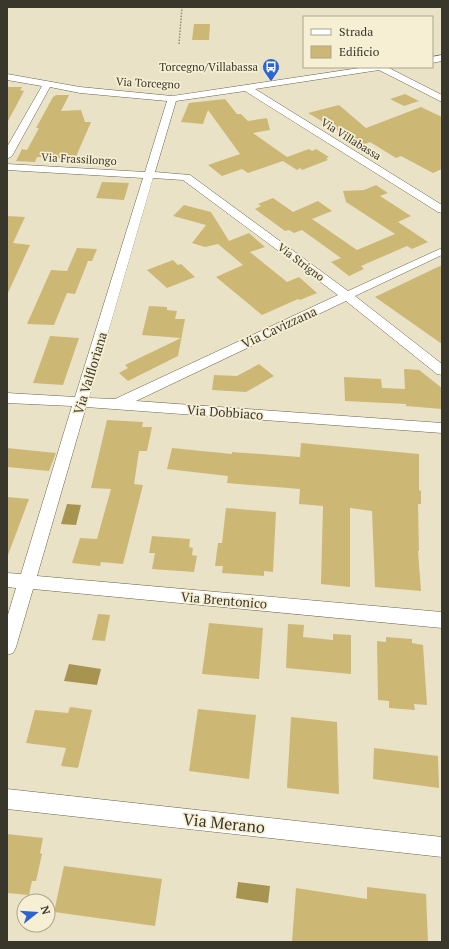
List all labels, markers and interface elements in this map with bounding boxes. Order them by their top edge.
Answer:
legend [303,16,433,68]
text: Strada [339,24,373,39]
text: Edificio [339,44,380,59]
bus stop icon: Torcegno/Villabassa [261,57,281,82]
place label: Torcegno/Villabassa [159,60,258,74]
street label: Via Torcegno [115,74,181,92]
street label: Via Villabassa [318,115,384,163]
street label: Via Frassilongo [41,150,117,168]
street label: Via Strigno [275,240,327,284]
street label: Via Cavizzana [238,302,320,352]
street label: Via Valfloriana [69,329,111,416]
street label: Via Dobbiaco [186,400,264,424]
street label: Via Brentonico [180,587,268,613]
street label: Via Merano [182,808,266,838]
north arrow [16,893,56,933]
text: N [38,904,54,917]

